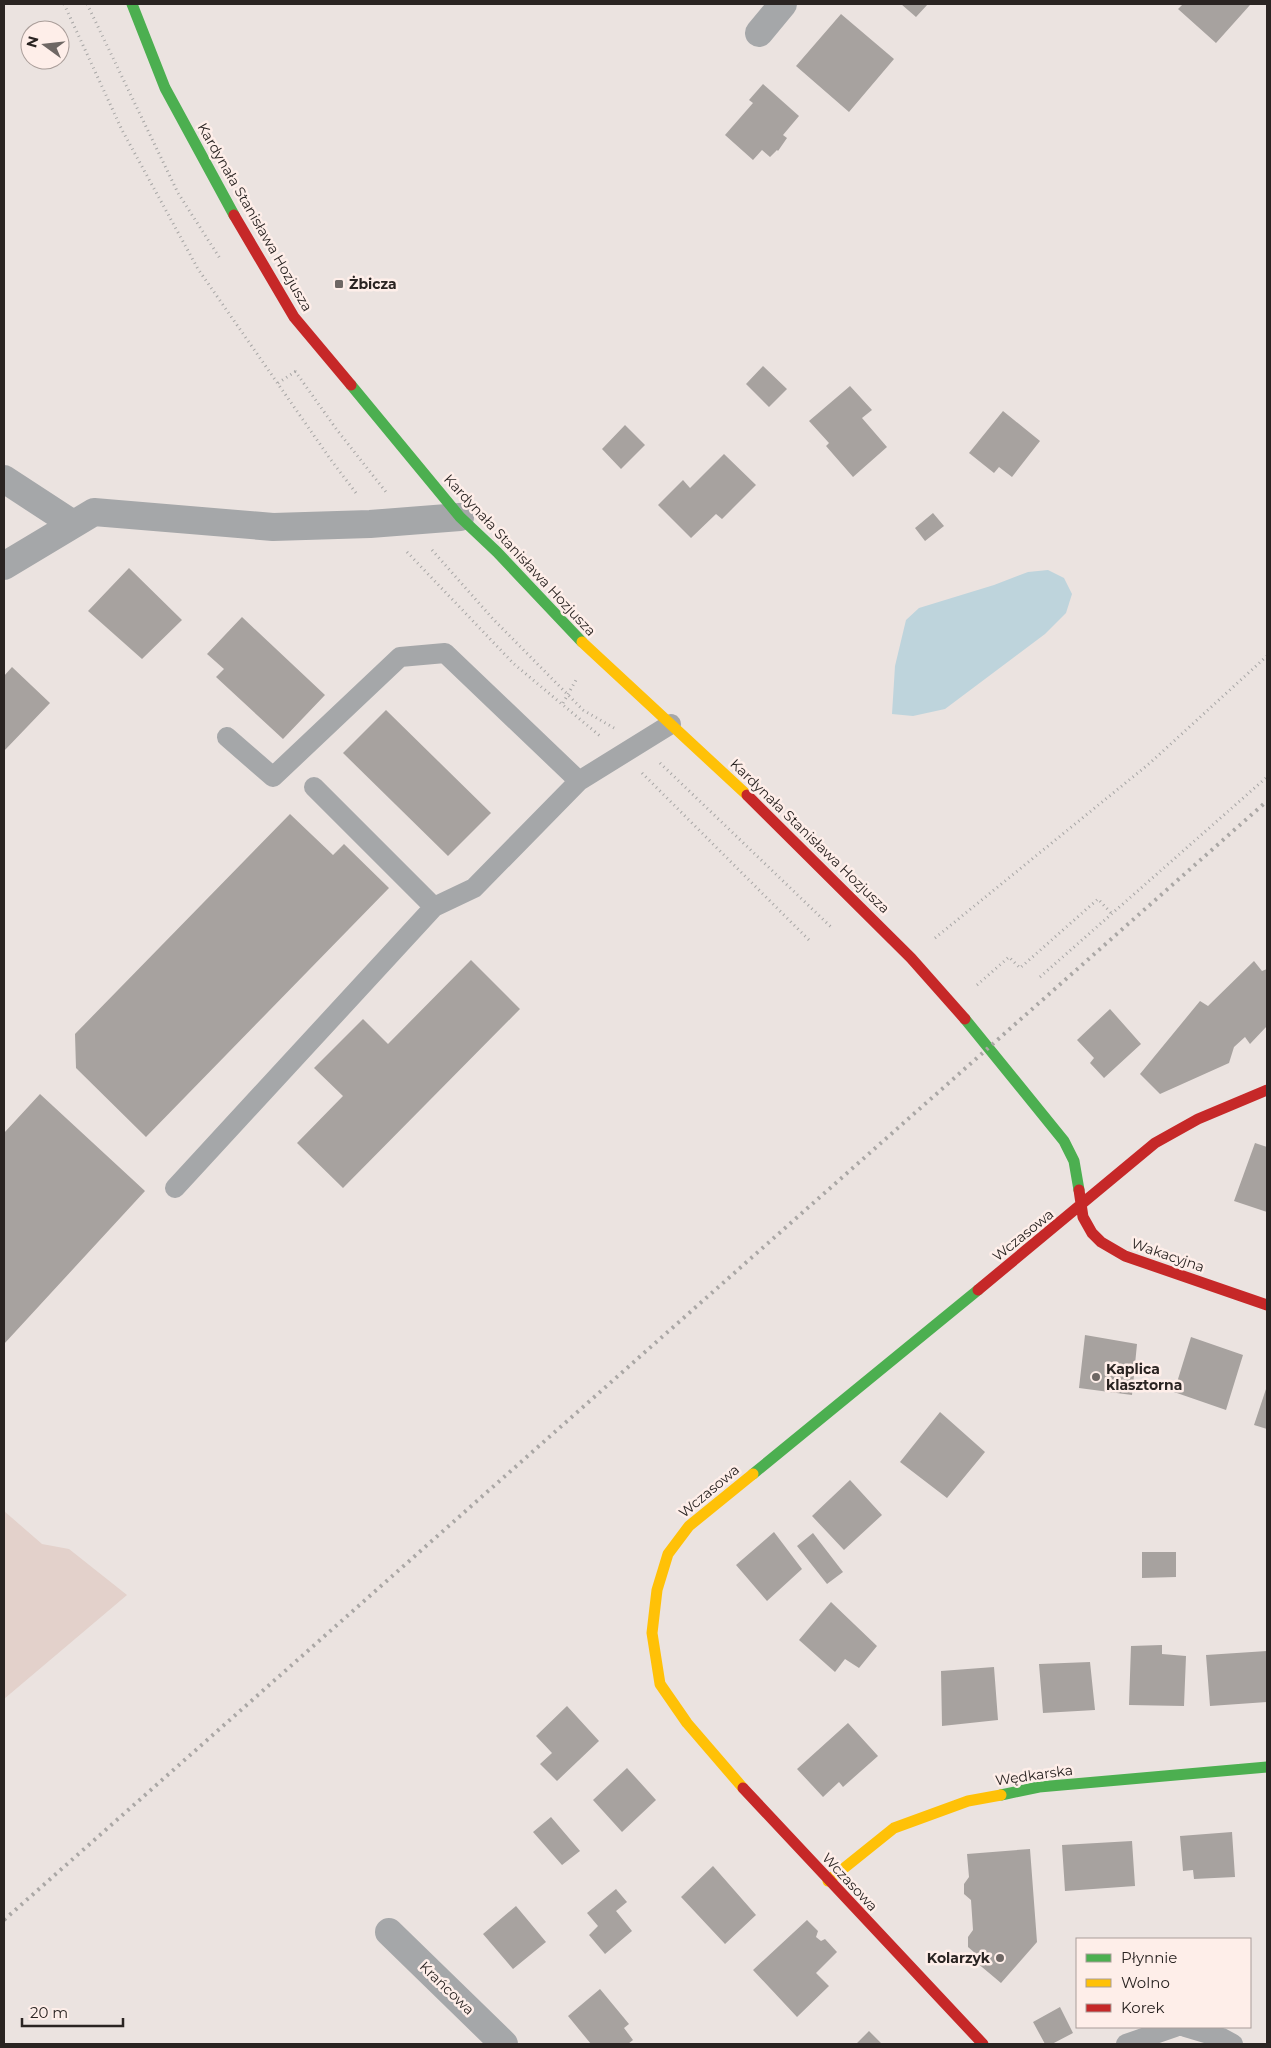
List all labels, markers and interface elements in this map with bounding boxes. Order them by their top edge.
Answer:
north arrow [20,20,70,70]
text: N [22,34,43,49]
street label: Kardynała Stanisława Hozjusza [193,119,317,315]
place label: Żbicza [349,275,397,293]
marker: Żbicza [333,278,345,290]
street label: Kardynała Stanisława Hozjusza [440,470,600,640]
street label: Kardynała Stanisława Hozjusza [726,755,894,917]
street label: Wczasowa [989,1205,1057,1265]
street label: Wakacyjna [1129,1234,1207,1276]
place label: Kaplica klasztorna [1106,1360,1182,1394]
marker: Kaplica klasztorna [1090,1371,1102,1383]
street label: Wczasowa [675,1460,743,1522]
street label: Wędkarska [994,1761,1074,1789]
street label: Wczasowa [818,1849,882,1915]
legend [1076,1938,1251,2028]
text: Płynnie [1121,1948,1177,1967]
place label: Kolarzyk [927,1949,991,1967]
marker: Kolarzyk [994,1952,1006,1964]
street label: Krańcowa [416,1957,478,2019]
text: Wolno [1121,1973,1170,1992]
scale bar [22,1996,124,2028]
text: Korek [1121,1998,1165,2017]
text: 20 m [30,2003,68,2022]

